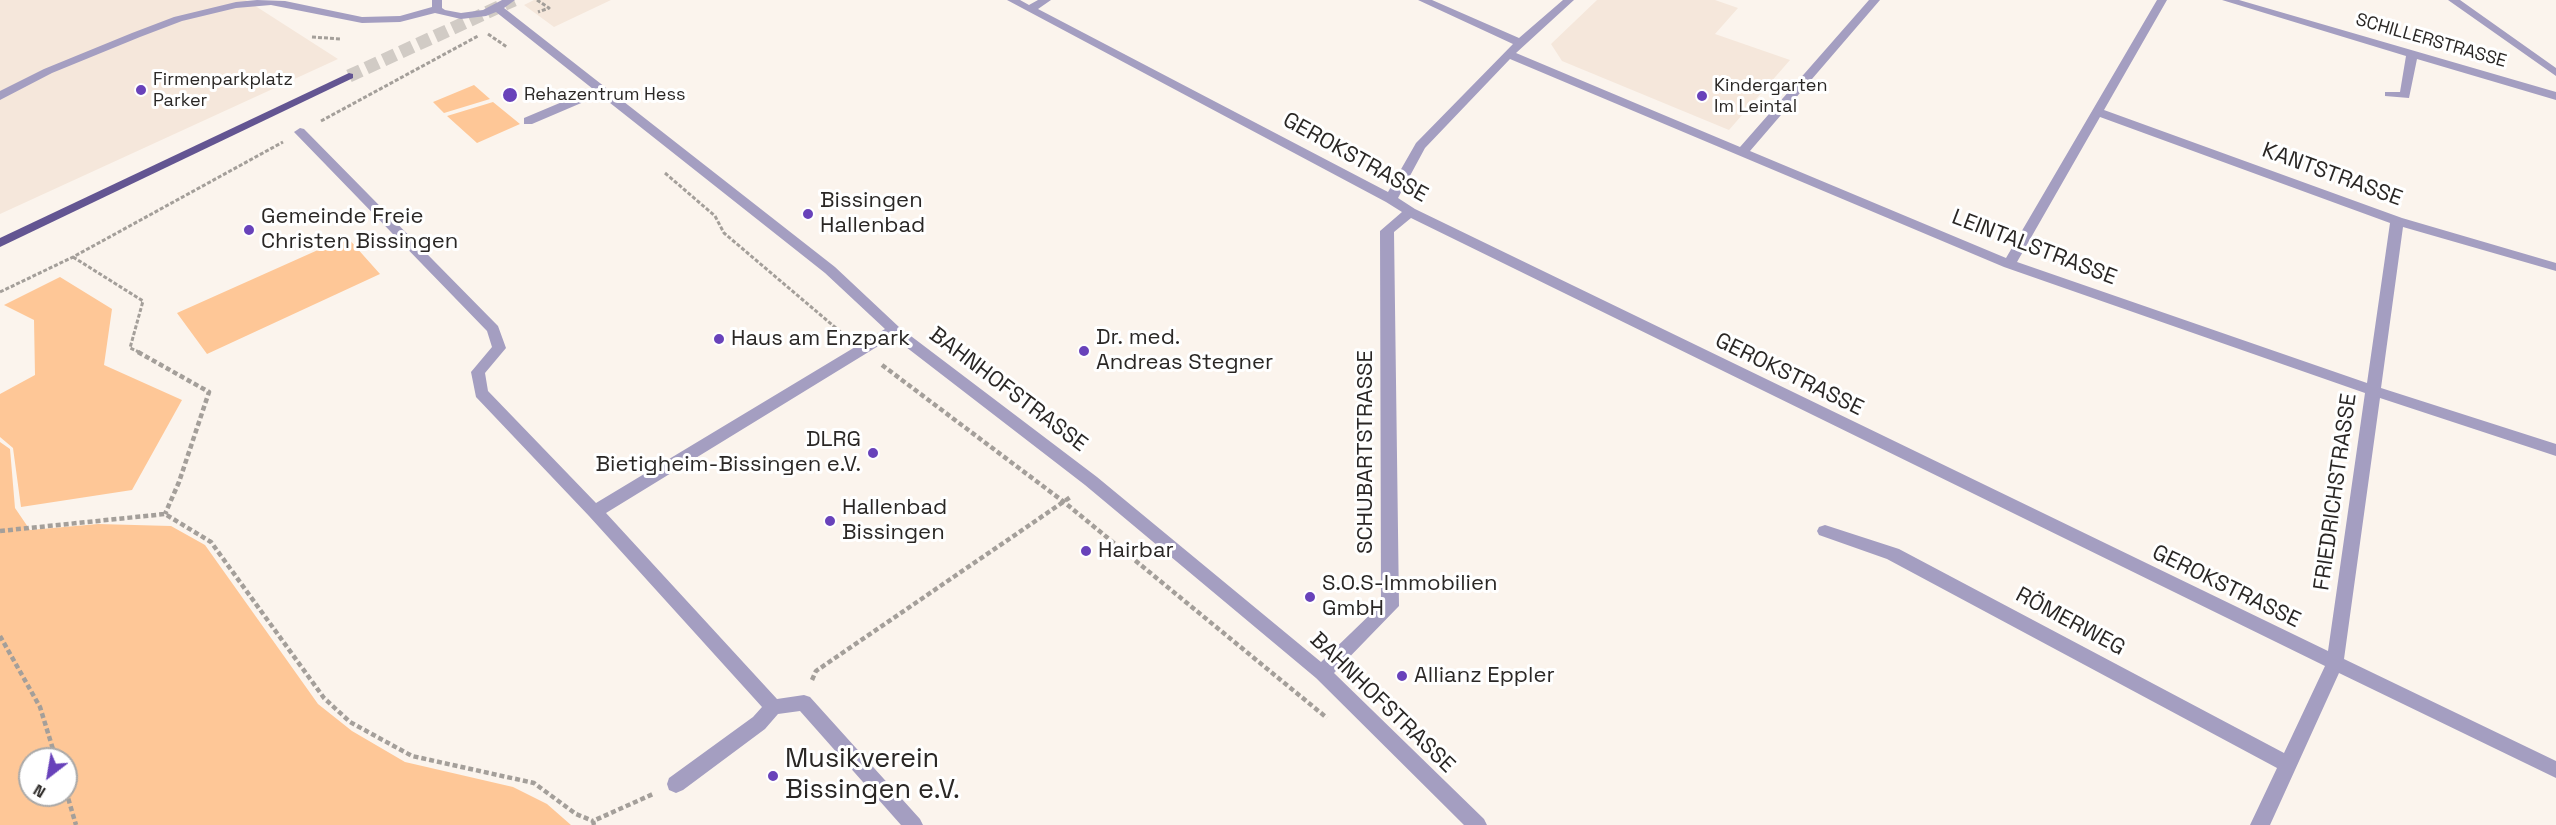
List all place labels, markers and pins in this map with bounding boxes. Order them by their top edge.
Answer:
place label: Firmenparkplatz Parker [153,69,293,112]
place label: Kindergarten Im Leintal [1714,75,1827,118]
marker: Firmenparkplatz Parker [134,83,148,97]
place label: Rehazentrum Hess [524,84,685,106]
marker: Rehazentrum Hess [501,86,519,104]
marker: Kindergarten Im Leintal [1695,89,1709,103]
place label: Bissingen Hallenbad [820,188,925,240]
place label: Gemeinde Freie Christen Bissingen [261,204,458,255]
marker: Bissingen Hallenbad [801,207,815,221]
marker: Gemeinde Freie Christen Bissingen [242,223,256,237]
place label: Dr. med. Andreas Stegner [1096,325,1273,376]
place label: Haus am Enzpark [731,326,910,352]
marker: Haus am Enzpark [712,332,726,346]
marker: Dr. med. Andreas Stegner [1077,344,1091,358]
place label: DLRG Bietigheim-Bissingen e.V. [596,427,861,478]
marker: DLRG Bietigheim-Bissingen e.V. [866,446,880,460]
place label: Hallenbad Bissingen [842,495,947,546]
marker: Hallenbad Bissingen [823,514,837,528]
place label: Hairbar [1098,538,1174,564]
marker: Hairbar [1079,544,1093,558]
place label: S.O.S-Immobilien GmbH [1322,571,1497,622]
marker: S.O.S-Immobilien GmbH [1303,590,1317,604]
place label: Allianz Eppler [1414,663,1555,689]
marker: Allianz Eppler [1395,669,1409,683]
place label: Musikverein Bissingen e.V. [785,744,960,807]
marker: Musikverein Bissingen e.V. [766,769,780,783]

